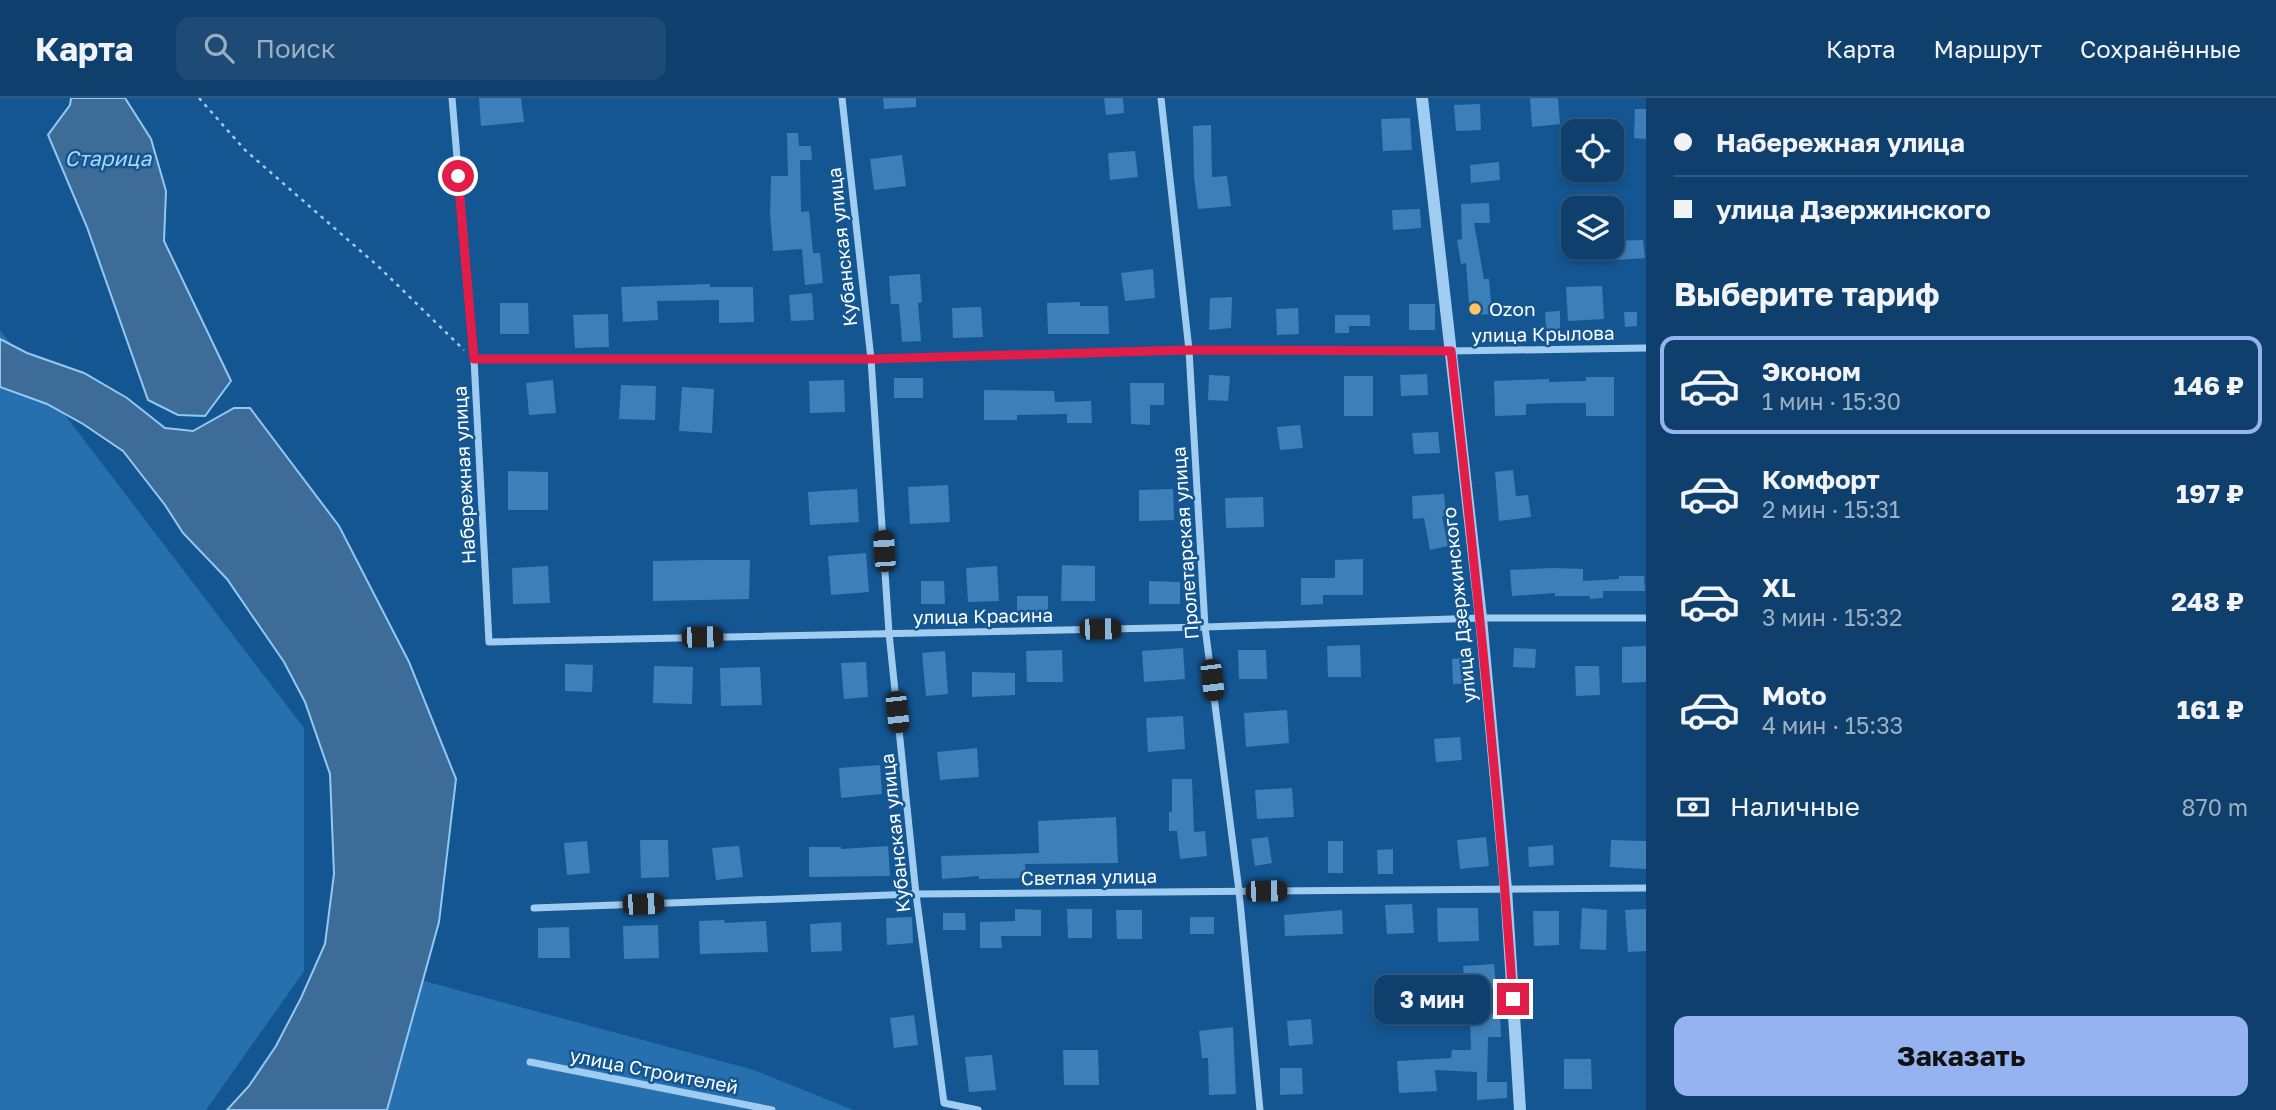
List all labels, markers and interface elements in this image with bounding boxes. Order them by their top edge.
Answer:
search box [176,17,666,80]
text: Карта [35,29,134,68]
icon: search [200,29,238,67]
text: Поиск [256,33,336,64]
text: Карта [1826,34,1896,63]
text: Маршрут [1934,34,2042,63]
text: Сохранённые [2080,34,2241,63]
map controls [1561,119,1624,259]
button: locate [1561,119,1624,182]
text: Набережная улица [1716,127,1965,158]
water label: Старица [65,145,153,171]
route start [442,160,474,192]
street label: Кубанская улица [822,166,861,328]
text: улица Дзержинского [1716,194,1991,225]
button: layers [1561,196,1624,259]
text: Выберите тариф [1674,275,1940,313]
place label: Ozon [1489,297,1536,320]
marker: Ozon [1467,301,1483,317]
street label: улица Крылова [1471,321,1615,346]
icon: car [1678,354,1741,417]
text: Эконом [1762,356,1861,387]
text: 146 ₽ [2174,370,2244,401]
street label: Набережная улица [447,385,480,565]
text: 1 мин · 15:30 [1762,387,1901,415]
street label: Пролетарская улица [1166,446,1203,640]
icon: car [1678,462,1741,525]
text: Комфорт [1762,464,1880,495]
text: 197 ₽ [2176,478,2244,509]
text: 2 мин · 15:31 [1762,495,1900,523]
street label: улица Дзержинского [1437,506,1480,704]
car [873,529,896,573]
icon: car [1678,570,1741,633]
text: XL [1762,572,1796,603]
text: 248 ₽ [2171,586,2244,617]
street label: улица Красина [913,603,1053,628]
text: 3 мин · 15:32 [1762,603,1902,631]
car [1079,618,1122,640]
car [681,626,724,648]
car [1200,658,1225,702]
icon: car [1678,678,1741,741]
text: Moto [1762,680,1827,711]
car [885,690,910,734]
text: 161 ₽ [2177,694,2244,725]
text: 4 мин · 15:33 [1762,711,1903,739]
street label: Кубанская улица [875,752,914,914]
icon: cash [1674,788,1712,826]
text: Наличные [1730,791,1860,822]
text: 870 m [2181,793,2248,821]
street label: Светлая улица [1021,864,1157,889]
car [1245,880,1288,902]
car [622,893,665,915]
callout: 3 мин [1373,974,1488,1024]
route end [1497,983,1529,1015]
text: 3 мин [1400,985,1464,1013]
button: Заказать [1674,1016,2248,1096]
street label: улица Строителей [568,1043,740,1098]

